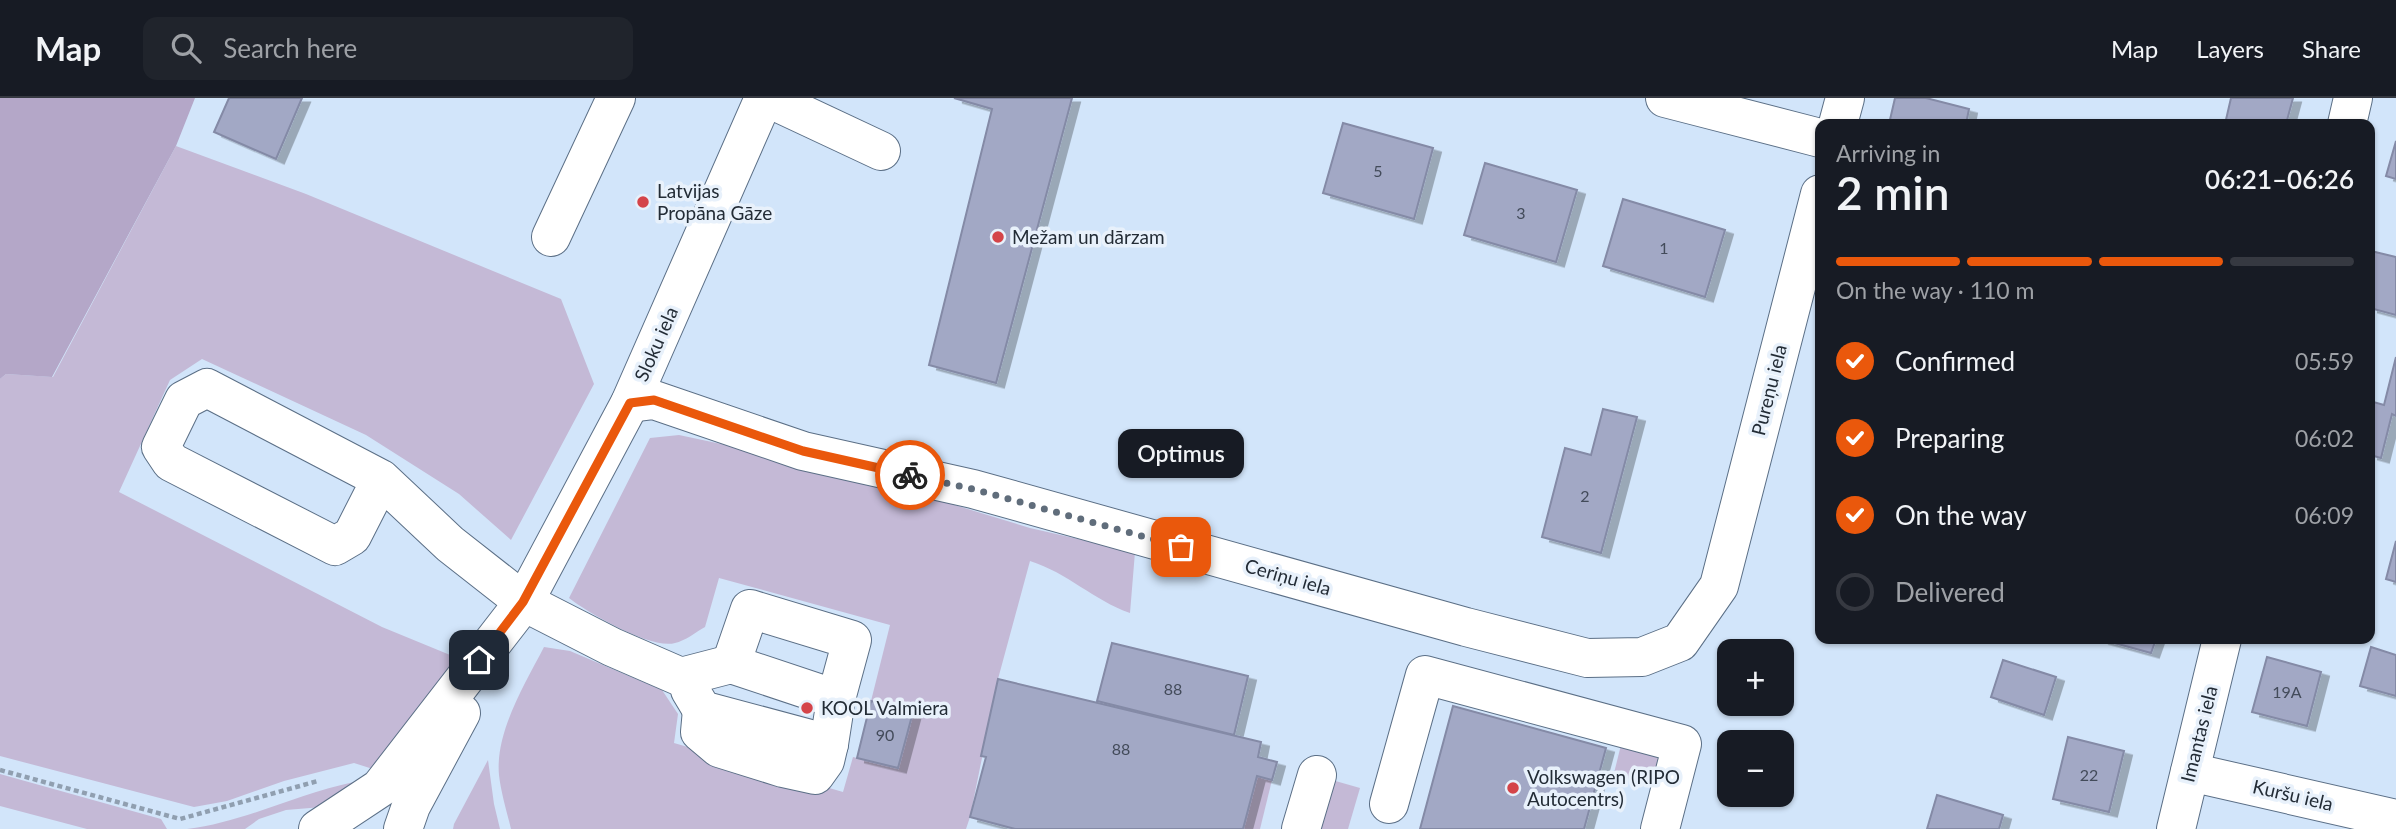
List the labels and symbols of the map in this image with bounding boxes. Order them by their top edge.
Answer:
house number: 5 [1373,161,1383,180]
place label: Latvijas Propāna Gāze [657,179,772,224]
marker: Latvijas Propāna Gāze [635,194,651,210]
house number: 3 [1516,203,1526,222]
place label: Mežam un dārzam [1012,225,1165,248]
marker: Mežam un dārzam [990,229,1006,245]
house number: 1 [1659,238,1669,257]
street label: Sloku iela [629,303,682,385]
street label: Pureņu iela [1746,342,1791,438]
callout: Optimus [1118,428,1244,477]
courier [875,440,945,510]
house number: 2 [1580,486,1590,505]
pin [1151,517,1211,577]
street label: Ceriņu iela [1242,553,1334,600]
pin [449,630,509,690]
house number: 88 [1164,679,1182,698]
house number: 19A [2272,682,2302,701]
street label: Imantas iela [2175,683,2222,784]
place label: KOOL Valmiera [821,696,948,719]
marker: KOOL Valmiera [799,700,815,716]
house number: 90 [876,725,894,744]
house number: 88 [1112,739,1130,758]
place label: Volkswagen (RIPO Autocentrs) [1527,765,1680,810]
house number: 22 [2080,765,2098,784]
street label: Kuršu iela [2251,774,2336,815]
marker: Volkswagen (RIPO Autocentrs) [1505,780,1521,796]

